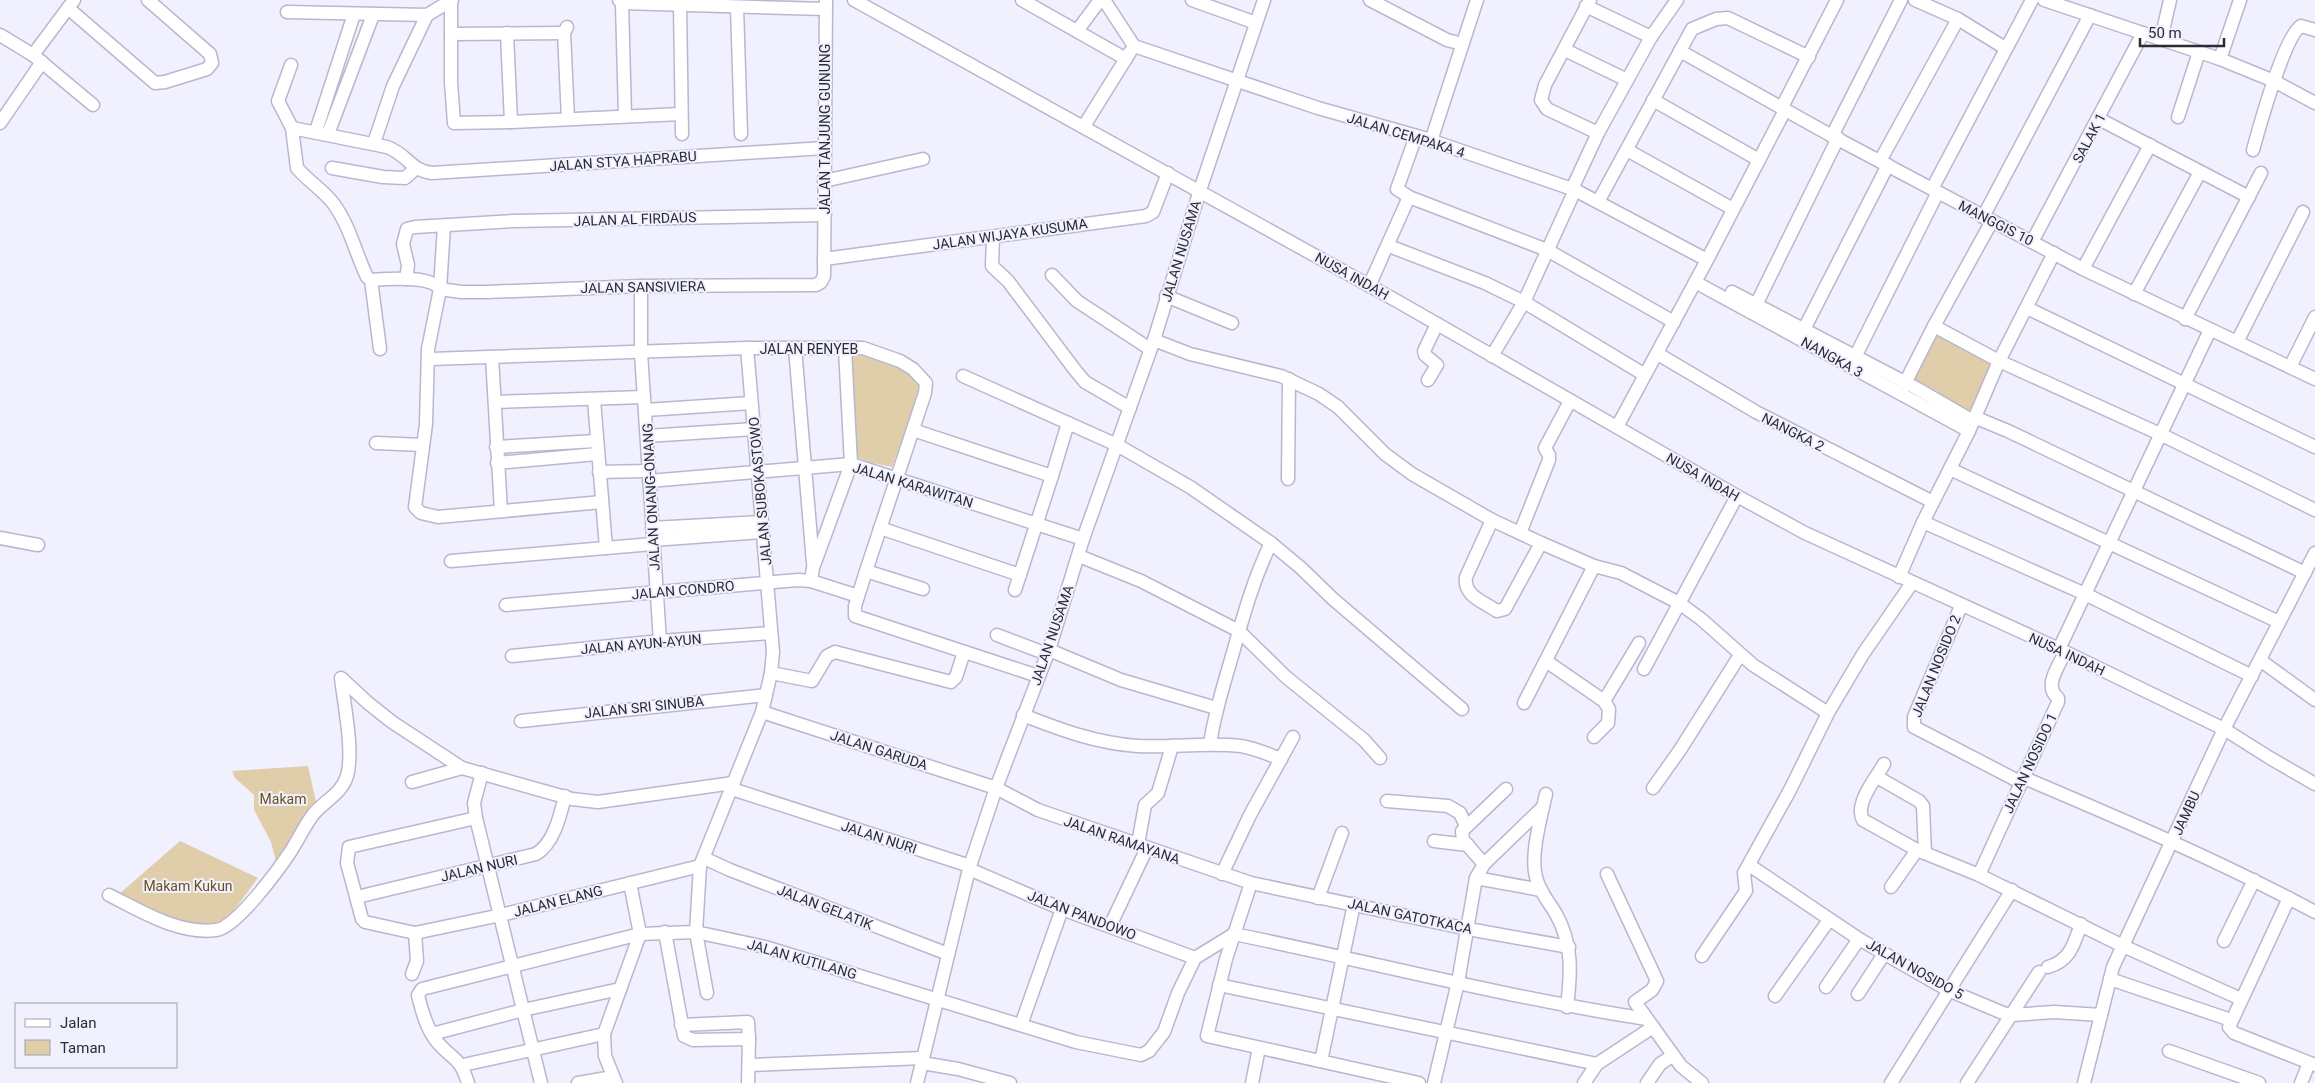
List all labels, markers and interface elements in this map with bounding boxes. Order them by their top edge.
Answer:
scale bar [2140,15,2224,47]
text: 50 m [2148,24,2182,42]
street label: JALAN TANJUNG GUNUNG [817,44,833,214]
street label: JALAN CEMPAKA 4 [1345,109,1467,161]
street label: SALAK 1 [2069,110,2109,166]
street label: JALAN STYA HAPRABU [549,148,697,174]
street label: MANGGIS 10 [1956,197,2036,249]
street label: JALAN NUSAMA [1158,198,1204,304]
street label: JALAN AL FIRDAUS [573,209,697,229]
street label: JALAN WIJAYA KUSUMA [931,215,1089,253]
street label: NUSA INDAH [1312,249,1392,303]
street label: JALAN SANSIVIERA [580,278,706,296]
street label: NANGKA 3 [1798,334,1866,380]
street label: JALAN RENYEB [760,341,858,357]
street label: NANGKA 2 [1759,409,1827,455]
street label: JALAN SUBOKASTOWO [746,416,774,566]
street label: JALAN ONANG-ONANG [639,423,663,571]
street label: NUSA INDAH [1664,450,1742,504]
street label: JALAN KARAWITAN [851,459,975,511]
street label: JALAN CONDRO [631,578,735,602]
street label: JALAN NUSAMA [1027,583,1077,687]
street label: JALAN NOSIDO 2 [1908,612,1964,719]
street label: NUSA INDAH [2026,629,2108,679]
street label: JALAN AYUN-AYUN [580,631,702,657]
street label: JALAN SRI SINUBA [583,693,705,721]
street label: JALAN NOSIDO 1 [2000,710,2060,816]
street label: JALAN GARUDA [828,727,930,773]
street label: JAMBU [2169,788,2203,838]
park label: Makam [260,791,306,807]
street label: JALAN RAMAYANA [1062,813,1182,867]
street label: JALAN NURI [839,817,919,857]
street label: JALAN NURI [439,851,519,885]
park label: Makam Kukun [143,878,233,894]
street label: JALAN GELATIK [775,881,875,933]
street label: JALAN ELANG [512,882,604,920]
street label: JALAN PANDOWO [1026,887,1138,943]
street label: JALAN GATOTKACA [1346,895,1474,937]
street label: JALAN KUTILANG [745,936,859,982]
street label: JALAN NOSIDO 5 [1864,936,1967,1002]
legend [15,1003,178,1068]
text: Jalan [60,1014,97,1032]
text: Taman [60,1039,106,1057]

